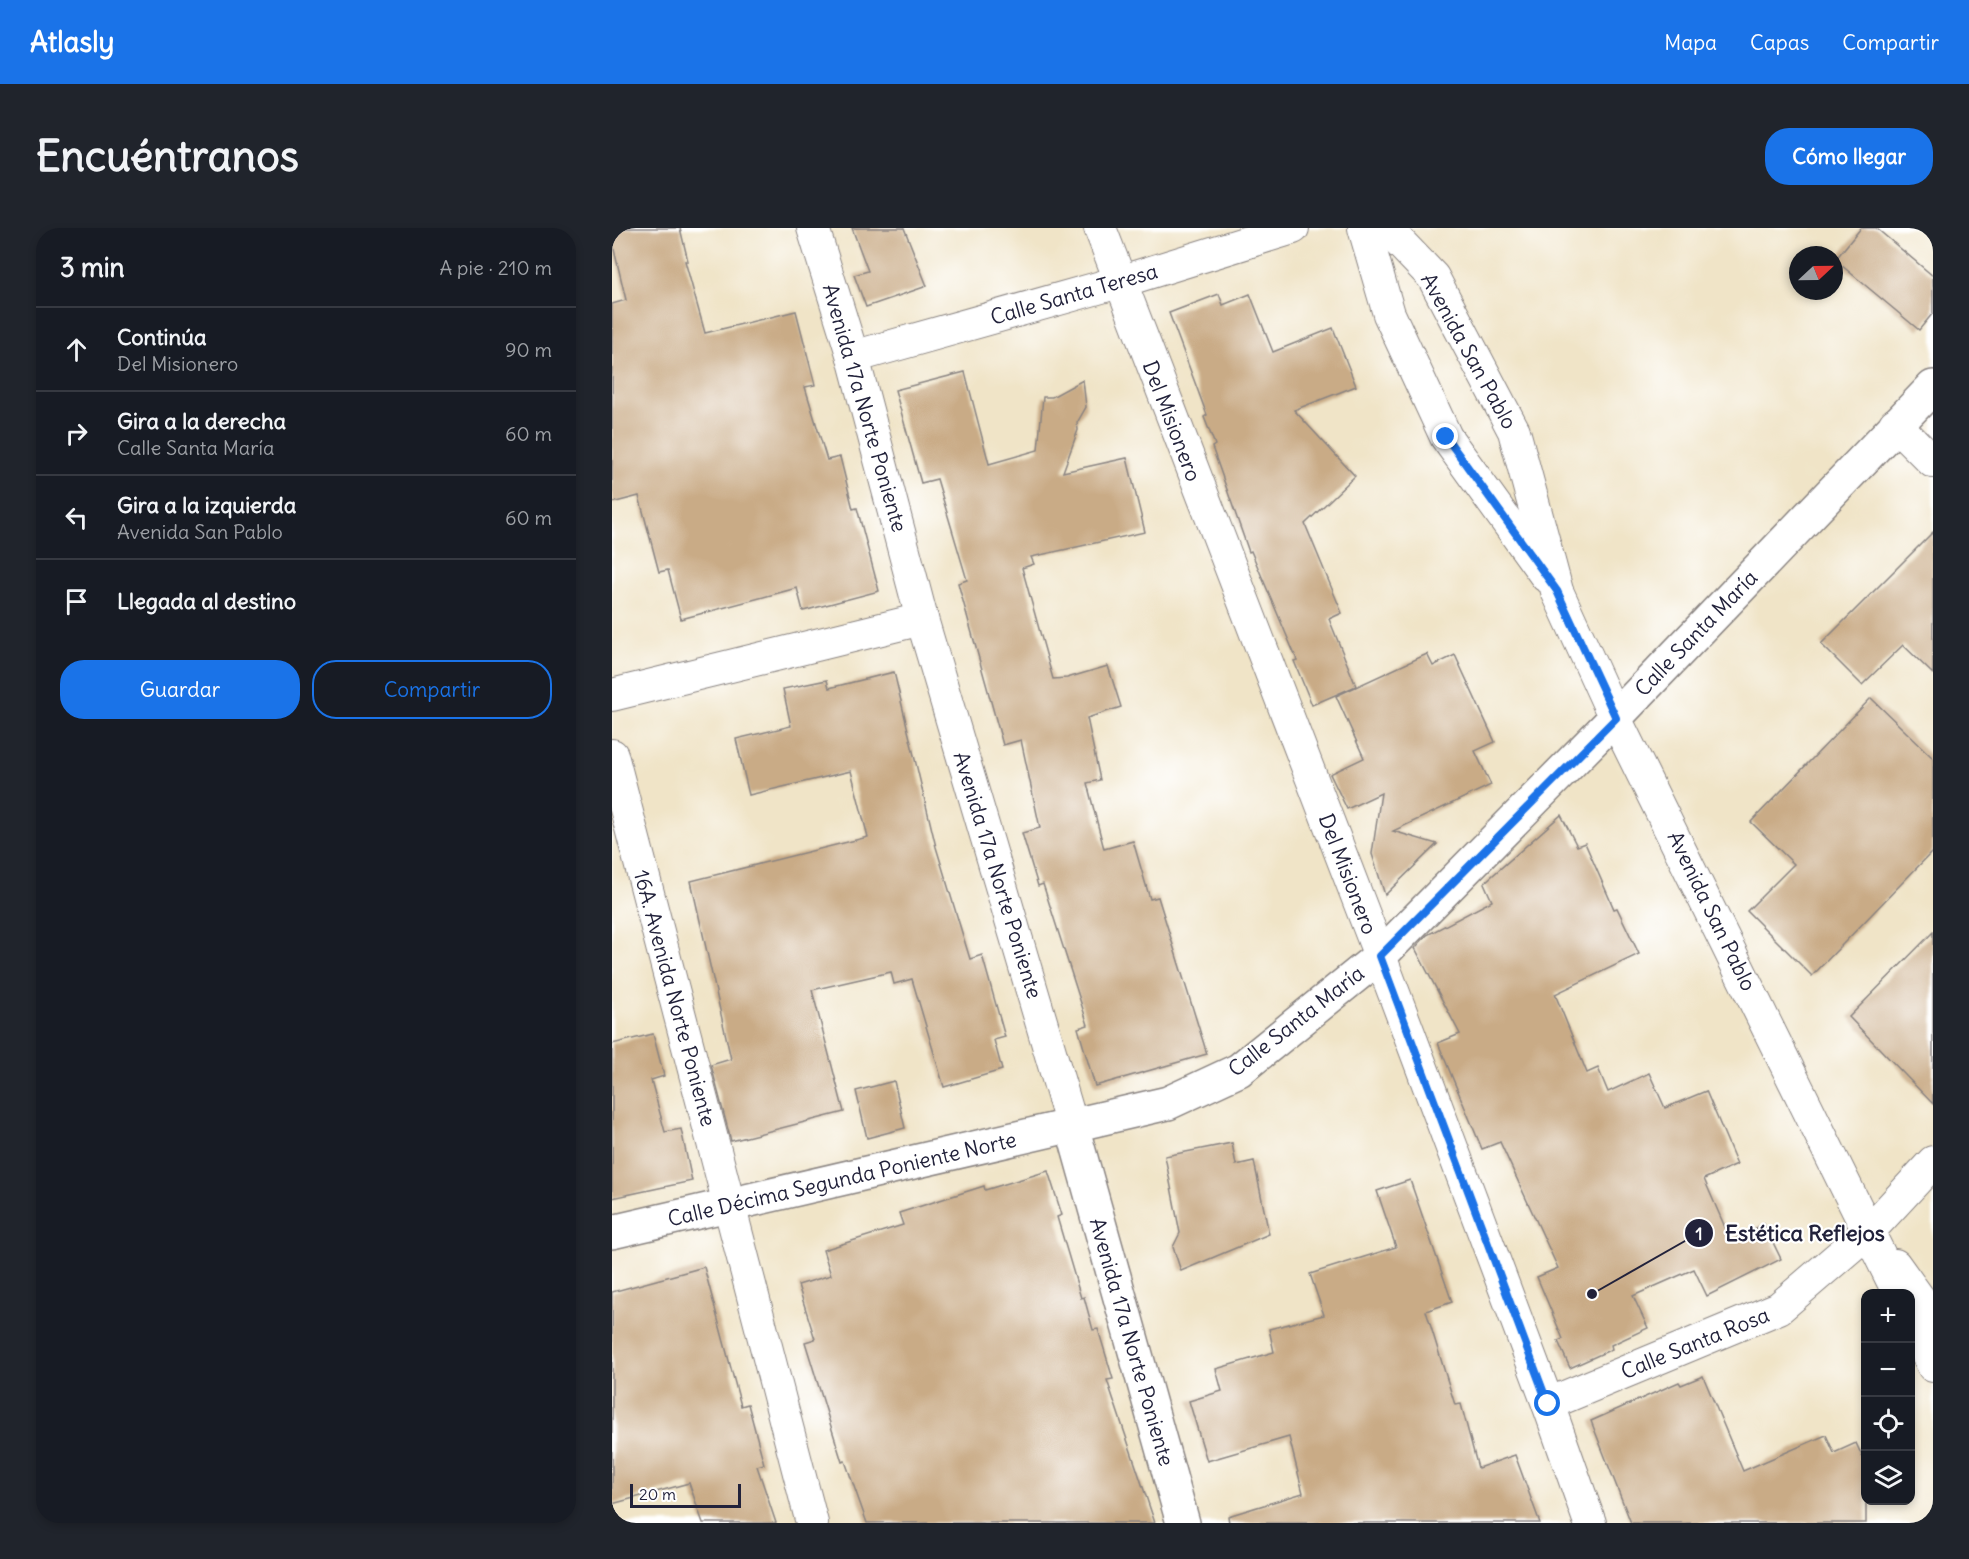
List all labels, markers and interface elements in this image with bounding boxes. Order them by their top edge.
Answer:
text: Atlasly [30,24,114,60]
text: Mapa [1664,29,1717,56]
text: Capas [1750,29,1809,56]
text: Compartir [1842,29,1939,56]
button: Cómo llegar [1765,128,1933,185]
text: Encuéntranos [36,130,299,182]
north arrow [1789,246,1843,300]
text: 3 min [60,251,125,284]
text: A pie · 210 m [439,255,552,280]
street label: Calle Santa Teresa [987,257,1161,331]
street label: Avenida San Pablo [1415,268,1523,434]
street label: Avenida 17a Norte Poniente [817,281,913,535]
text: Continúa [117,323,206,351]
icon: ahead [60,333,93,366]
text: 90 m [505,337,552,362]
text: Del Misionero [117,351,238,376]
street label: Del Misionero [1137,357,1207,485]
text: Gira a la derecha [117,407,286,435]
icon: right [60,417,93,450]
text: 60 m [505,421,552,446]
route end [1432,423,1458,449]
text: Calle Santa María [117,435,274,460]
text: Gira a la izquierda [117,491,296,519]
icon: left [60,501,93,534]
text: 60 m [505,505,552,530]
text: Avenida San Pablo [117,519,283,544]
street label: Calle Santa María [1629,564,1763,702]
icon: arrive [60,585,93,618]
text: Llegada al destino [117,587,296,615]
button: Guardar [60,660,300,719]
button: Compartir [312,660,552,719]
street label: Avenida 17a Norte Poniente [948,748,1048,1002]
street label: Del Misionero [1313,810,1383,938]
street label: Avenida San Pablo [1662,827,1762,995]
street label: 16A. Avenida Norte Poniente [628,867,722,1129]
street label: Calle Santa María [1223,960,1369,1082]
street label: Calle Décima Segunda Poniente Norte [665,1126,1019,1232]
callout: Estética Reflejos [1684,1213,1897,1253]
street label: Avenida 17a Norte Poniente [1084,1215,1180,1469]
text: Estética Reflejos [1725,1219,1885,1247]
text: 1 [1695,1222,1703,1245]
map controls [1861,1289,1915,1505]
button: + [1861,1289,1915,1343]
street label: Calle Santa Rosa [1617,1301,1773,1385]
button: − [1861,1343,1915,1397]
route start [1534,1390,1560,1416]
button: locate [1861,1397,1915,1451]
button: layers [1861,1451,1915,1505]
scale bar [630,1481,741,1508]
text: 20 m [639,1484,676,1504]

